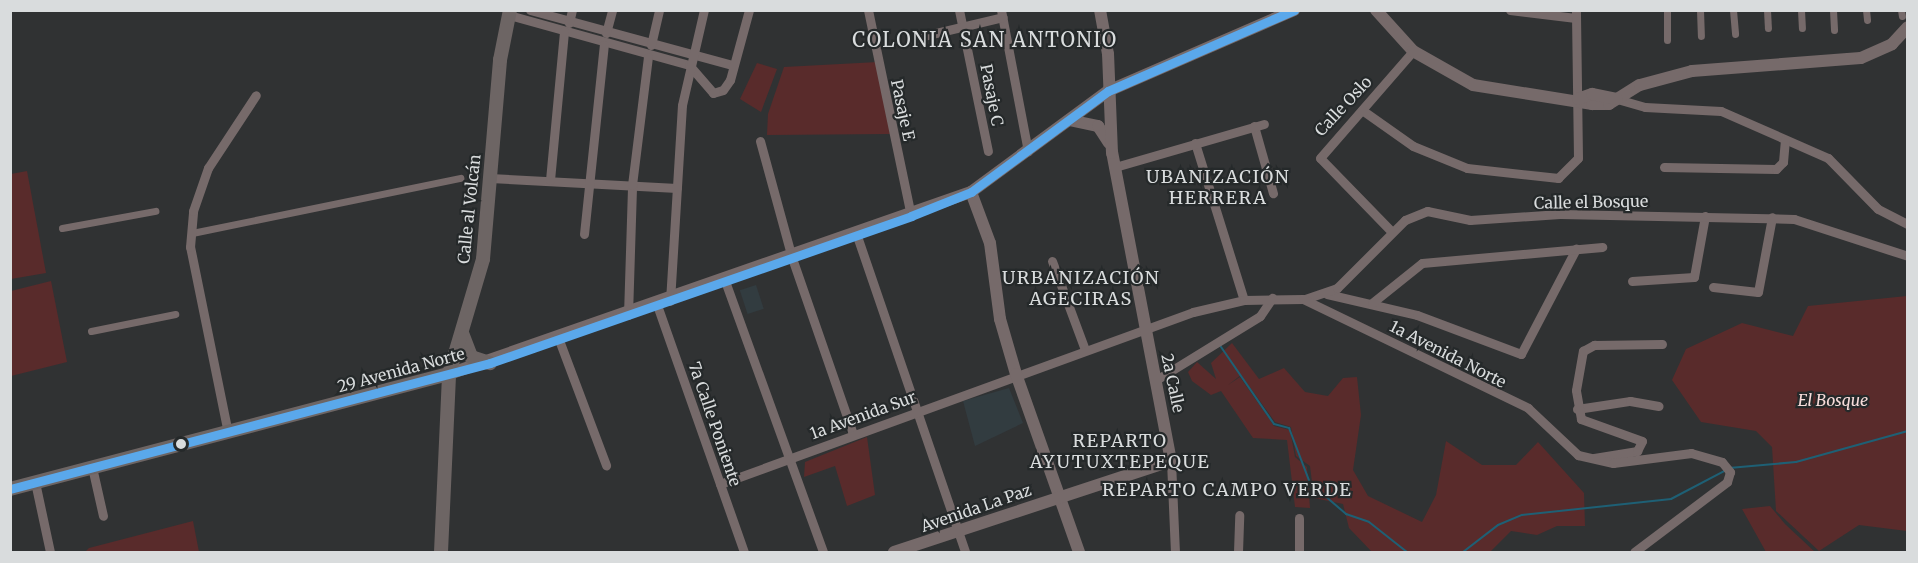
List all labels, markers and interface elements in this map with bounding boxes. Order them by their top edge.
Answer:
district label: COLONIA SAN ANTONIO [852,27,1118,51]
street label: Pasaje C [977,62,1007,128]
street label: Calle Oslo [1310,72,1376,140]
street label: Pasaje E [887,77,919,143]
street label: Calle al Volcán [454,153,484,265]
district label: UBANIZACIÓN HERRERA [1146,167,1290,210]
street label: Calle el Bosque [1534,191,1648,213]
district label: URBANIZACIÓN AGECIRAS [1002,268,1160,310]
street label: 1a Avenida Norte [1387,316,1509,392]
street label: 29 Avenida Norte [335,344,467,396]
street label: 2a Calle [1157,352,1189,414]
street label: 7a Calle Poniente [685,359,745,489]
street label: 1a Avenida Sur [807,387,919,443]
park label: El Bosque [1798,390,1868,410]
district label: REPARTO AYUTUXTEPEQUE [1030,431,1210,474]
unlabelled marker [175,438,187,450]
district label: REPARTO CAMPO VERDE [1102,479,1352,501]
street label: Avenida La Paz [918,480,1034,536]

